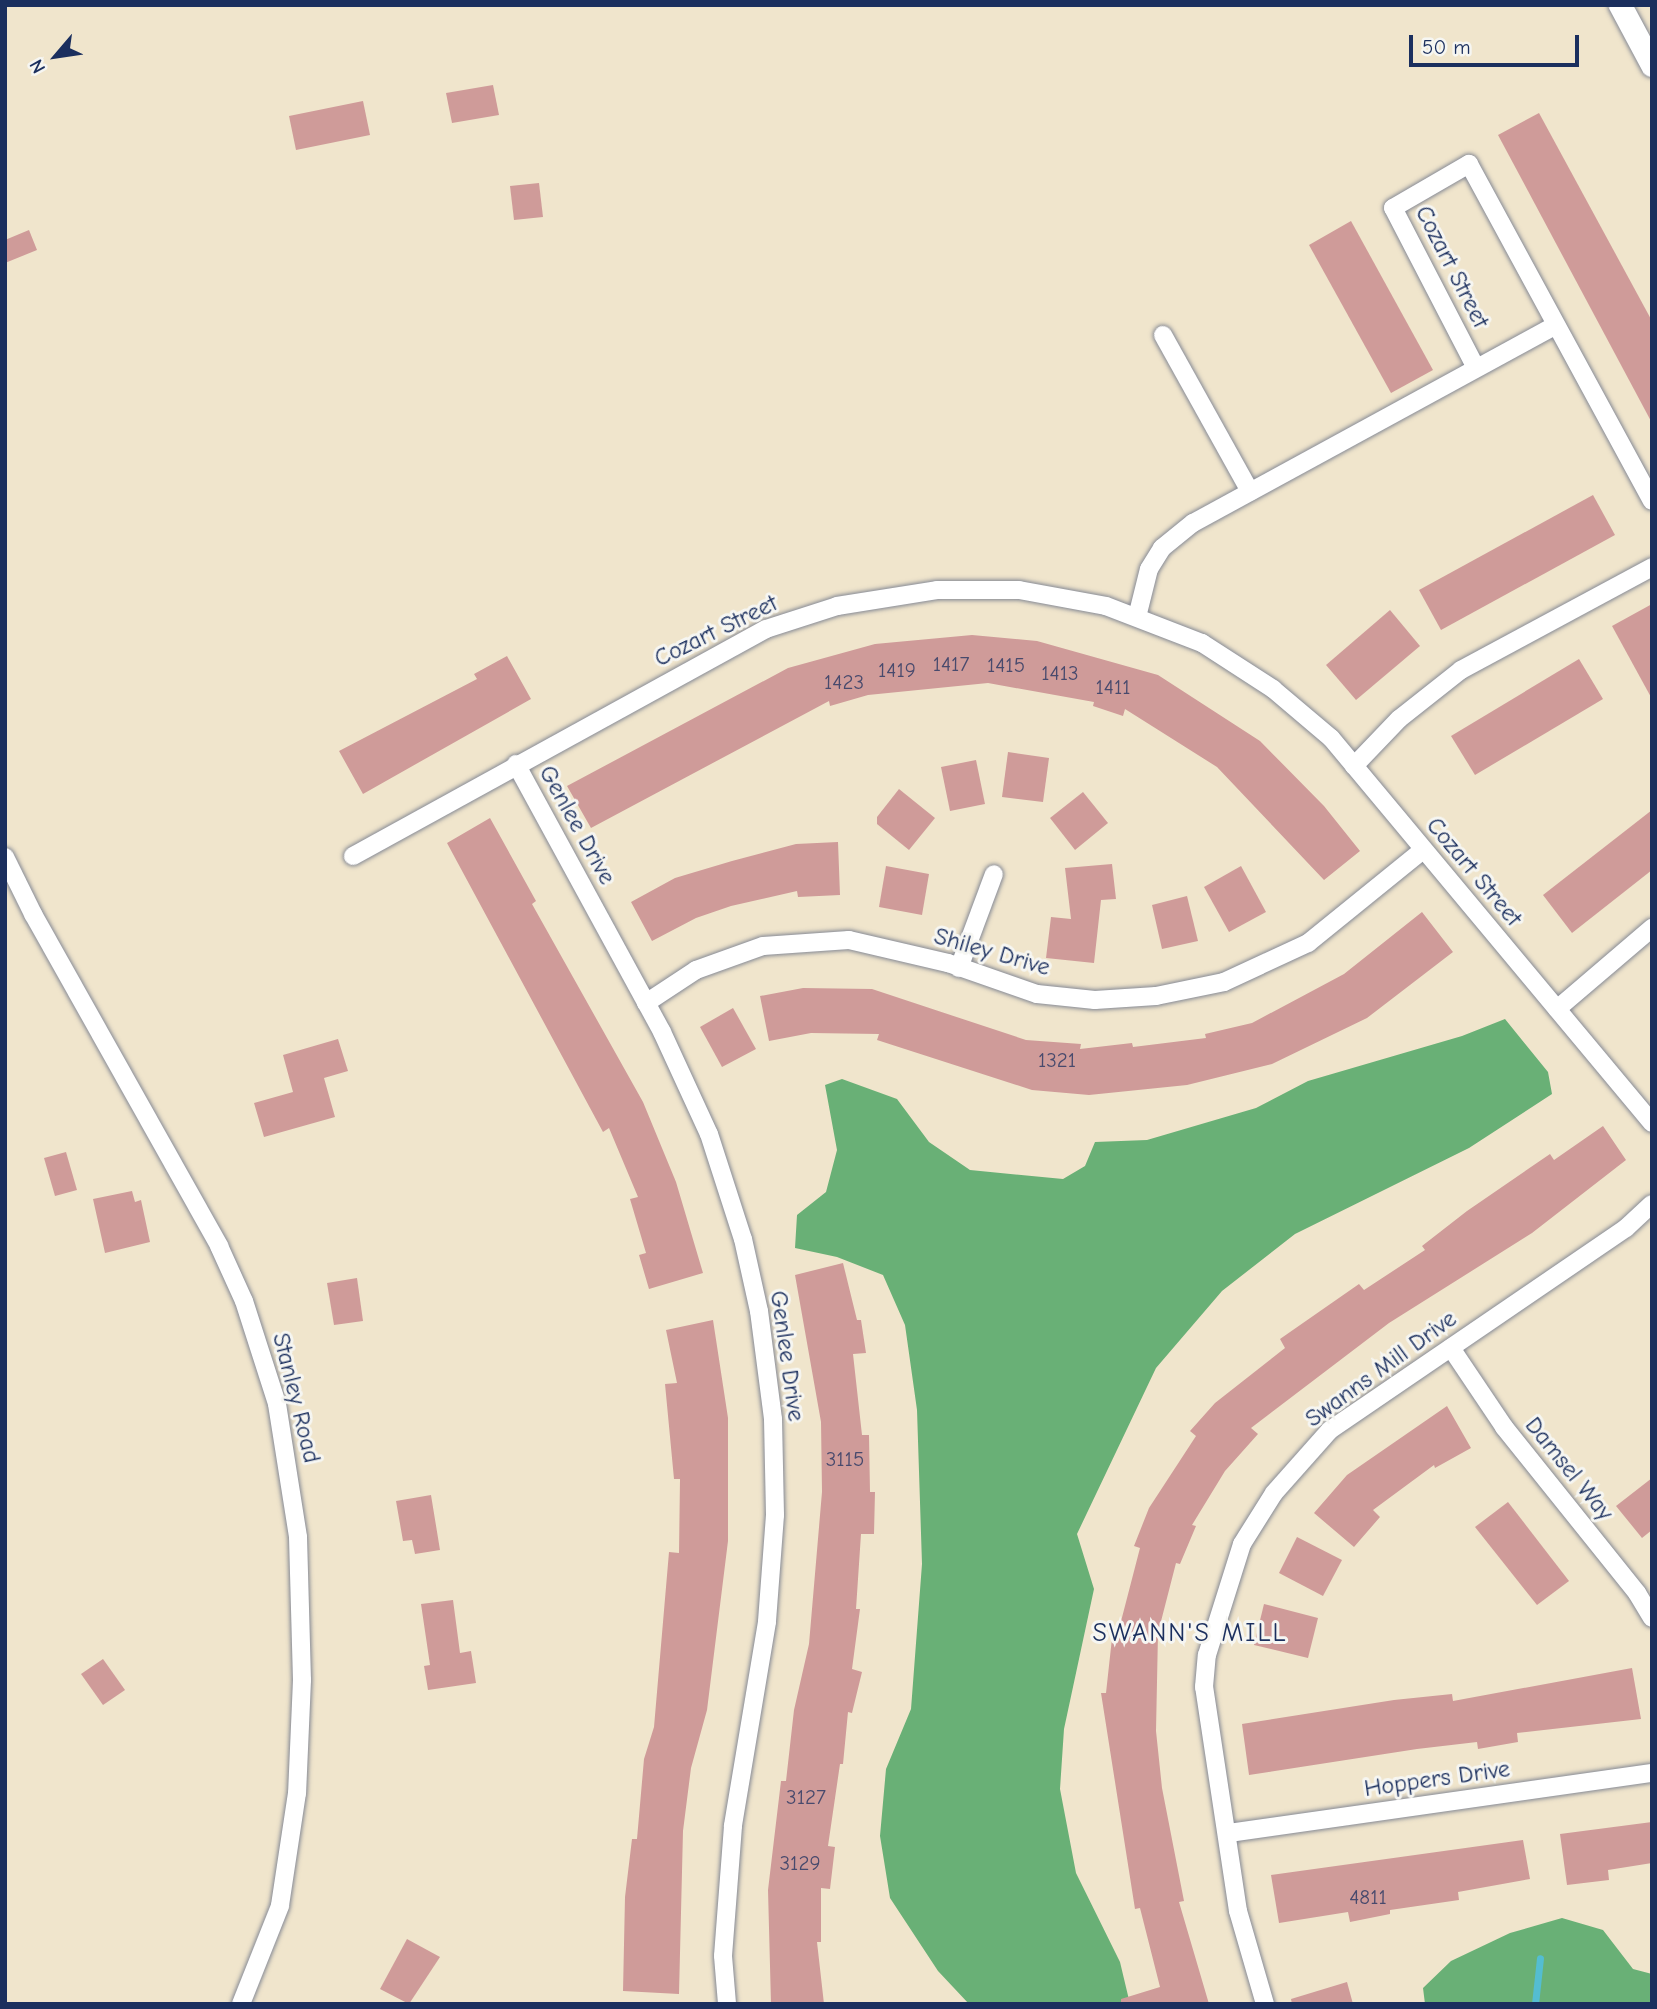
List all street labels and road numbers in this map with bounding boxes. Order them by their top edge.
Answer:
street label: Cozart Street [1409,201,1495,333]
street label: Cozart Street [650,589,782,673]
street label: Genlee Drive [533,761,621,889]
street label: Cozart Street [1420,812,1528,932]
street label: Shiley Drive [931,922,1053,982]
street label: Genlee Drive [764,1289,810,1423]
street label: Swanns Mill Drive [1300,1304,1462,1434]
street label: Stanley Road [266,1330,326,1466]
street label: Damsel Way [1519,1411,1619,1527]
street label: Hoppers Drive [1362,1755,1512,1803]

